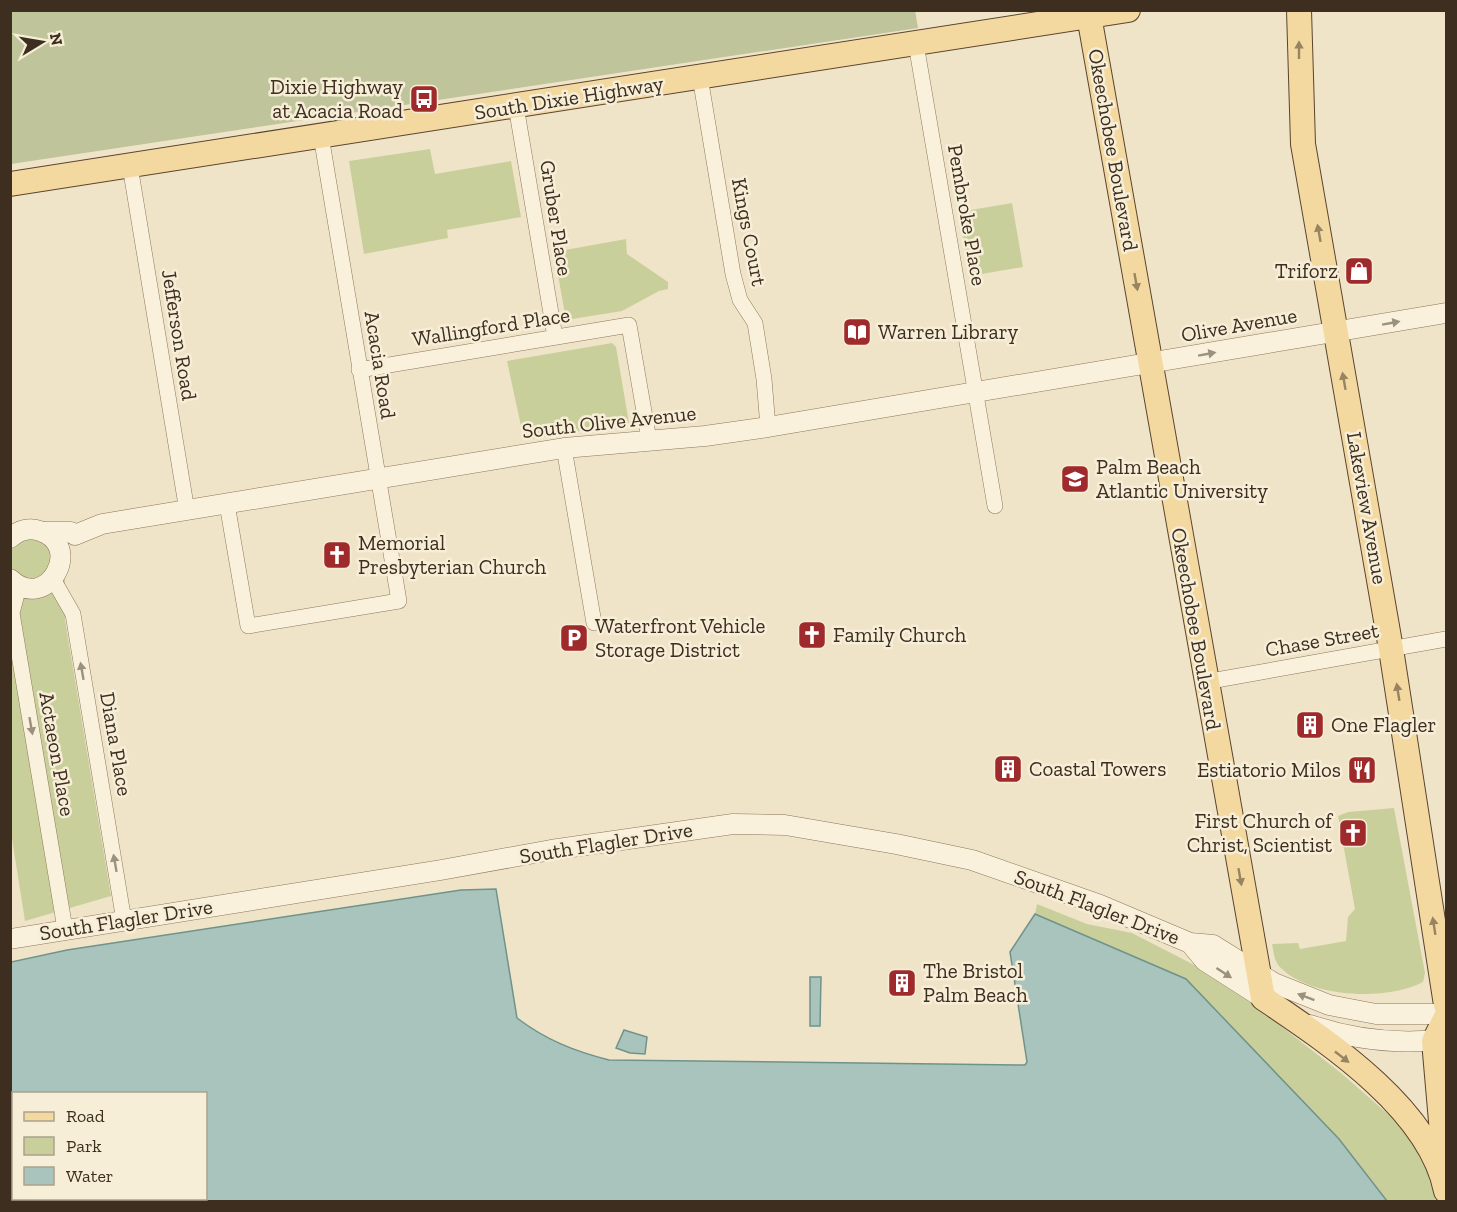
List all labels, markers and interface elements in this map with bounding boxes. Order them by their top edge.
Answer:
north arrow [12,12,72,72]
text: N [46,31,67,47]
one-way arrow [1295,41,1304,60]
street label: Okeechobee Boulevard [1083,47,1144,253]
street label: South Dixie Highway [473,70,665,125]
place label: Dixie Highway at Acacia Road [270,74,403,123]
bus stop icon: Dixie Highway at Acacia Road [408,83,440,115]
street label: Pembroke Place [943,142,992,288]
street label: Gruber Place [535,158,578,278]
street label: Kings Court [727,176,772,288]
one-way arrow [1314,224,1323,243]
shop icon: Triforz [1343,255,1375,287]
place label: Triforz [1275,258,1338,283]
street label: Jefferson Road [157,268,202,403]
one-way arrow [1132,272,1141,291]
street label: Wallingford Place [410,302,572,351]
street label: Olive Avenue [1179,302,1299,347]
street label: Acacia Road [360,309,401,421]
library icon: Warren Library [841,316,873,348]
one-way arrow [1382,318,1401,327]
place label: Warren Library [878,319,1018,344]
one-way arrow [1198,350,1217,359]
one-way arrow [1340,371,1349,390]
street label: South Olive Avenue [521,400,697,443]
street label: Lakeview Avenue [1342,430,1393,586]
place label: Palm Beach Atlantic University [1096,454,1268,503]
school or university icon: Palm Beach Atlantic University [1059,463,1091,495]
street label: Okeechobee Boulevard [1166,526,1227,732]
place label: Memorial Presbyterian Church [358,530,546,579]
church icon: Memorial Presbyterian Church [321,539,353,571]
place label: Waterfront Vehicle Storage District [595,613,766,662]
street label: Chase Street [1263,617,1381,662]
church icon: Family Church [796,619,828,651]
parking icon: Waterfront Vehicle Storage District [558,622,590,654]
place label: Family Church [833,622,967,647]
one-way arrow [78,661,87,680]
one-way arrow [1393,682,1402,701]
street label: Actaeon Place [34,690,81,818]
street label: Diana Place [95,690,138,798]
building icon: One Flagler [1294,709,1326,741]
place label: One Flagler [1331,712,1436,737]
one-way arrow [27,716,36,735]
building icon: Coastal Towers [992,753,1024,785]
restaurant icon: Estiatorio Milos [1346,754,1378,786]
place label: Coastal Towers [1029,756,1167,781]
place label: Estiatorio Milos [1197,757,1341,782]
place label: First Church of Christ, Scientist [1187,808,1333,857]
street label: South Flagler Drive [518,816,694,869]
church icon: First Church of Christ, Scientist [1337,817,1369,849]
one-way arrow [110,853,119,872]
street label: South Flagler Drive [1011,864,1183,950]
one-way arrow [1236,868,1245,887]
street label: South Flagler Drive [38,893,214,946]
one-way arrow [1429,916,1438,935]
place label: The Bristol Palm Beach [923,958,1028,1007]
building icon: The Bristol Palm Beach [886,967,918,999]
one-way arrow [1216,968,1232,979]
one-way arrow [1297,992,1315,1002]
one-way arrow [1334,1050,1349,1062]
legend [12,1092,207,1200]
text: Road [66,1105,105,1127]
text: Park [66,1135,102,1157]
text: Water [66,1165,113,1187]

